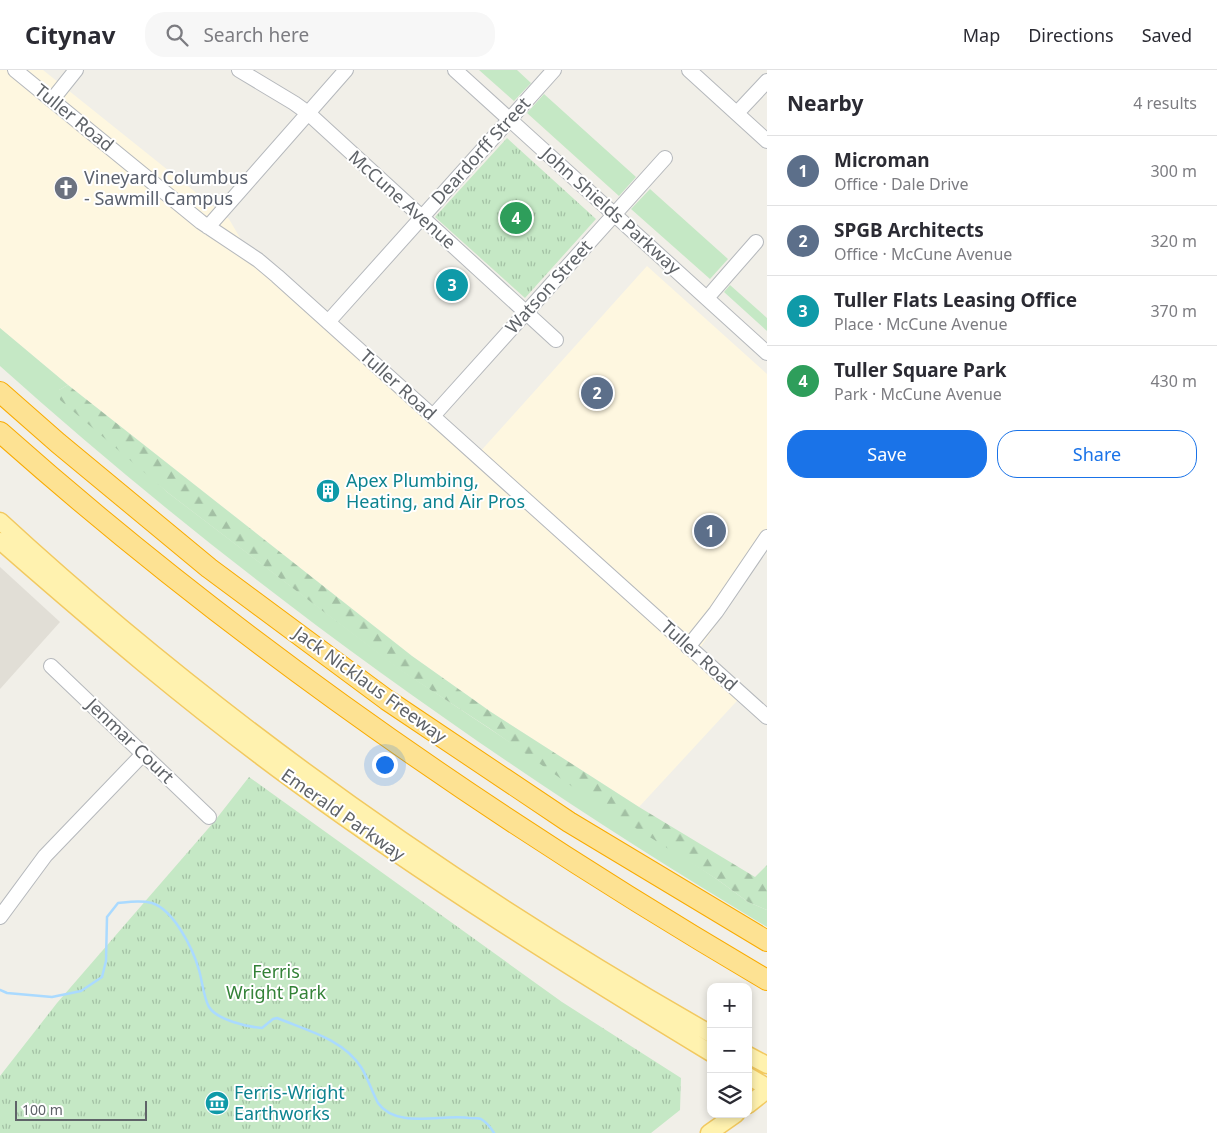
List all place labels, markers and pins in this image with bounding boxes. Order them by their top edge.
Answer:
place label: Vineyard Columbus - Sawmill Campus [84,165,248,210]
church icon: Vineyard Columbus - Sawmill Campus [53,175,79,201]
pin: 4 [500,199,532,237]
pin: 3 [436,266,468,304]
pin: 2 [581,374,613,412]
place label: Apex Plumbing, Heating, and Air Pros [346,468,525,513]
building icon: Apex Plumbing, Heating, and Air Pros [315,478,341,504]
pin: 1 [694,512,726,550]
place label: Ferris-Wright Earthworks [234,1080,345,1125]
museum icon: Ferris-Wright Earthworks [204,1090,230,1116]

